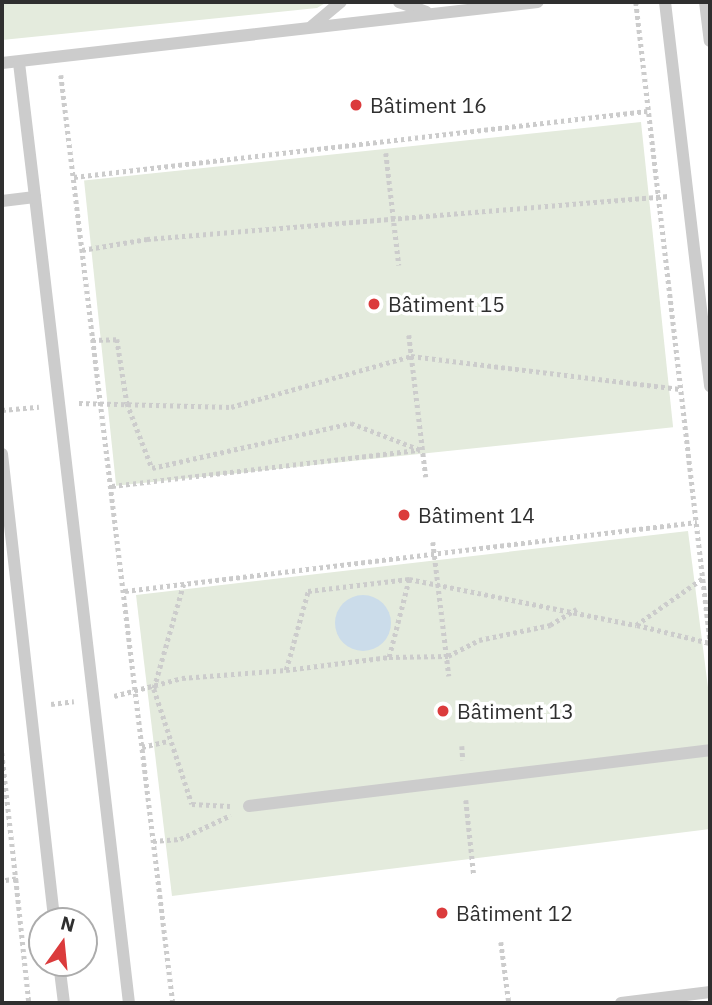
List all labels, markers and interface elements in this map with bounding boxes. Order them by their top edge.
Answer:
place label: Bâtiment 16 [370,92,487,118]
marker: Bâtiment 16 [348,97,364,113]
place label: Bâtiment 15 [388,291,505,317]
marker: Bâtiment 15 [366,296,382,312]
place label: Bâtiment 14 [418,502,535,528]
marker: Bâtiment 14 [396,507,412,523]
place label: Bâtiment 13 [457,698,574,724]
marker: Bâtiment 13 [435,703,451,719]
place label: Bâtiment 12 [456,900,573,926]
marker: Bâtiment 12 [434,905,450,921]
north arrow [28,907,98,977]
text: N [58,910,78,937]

